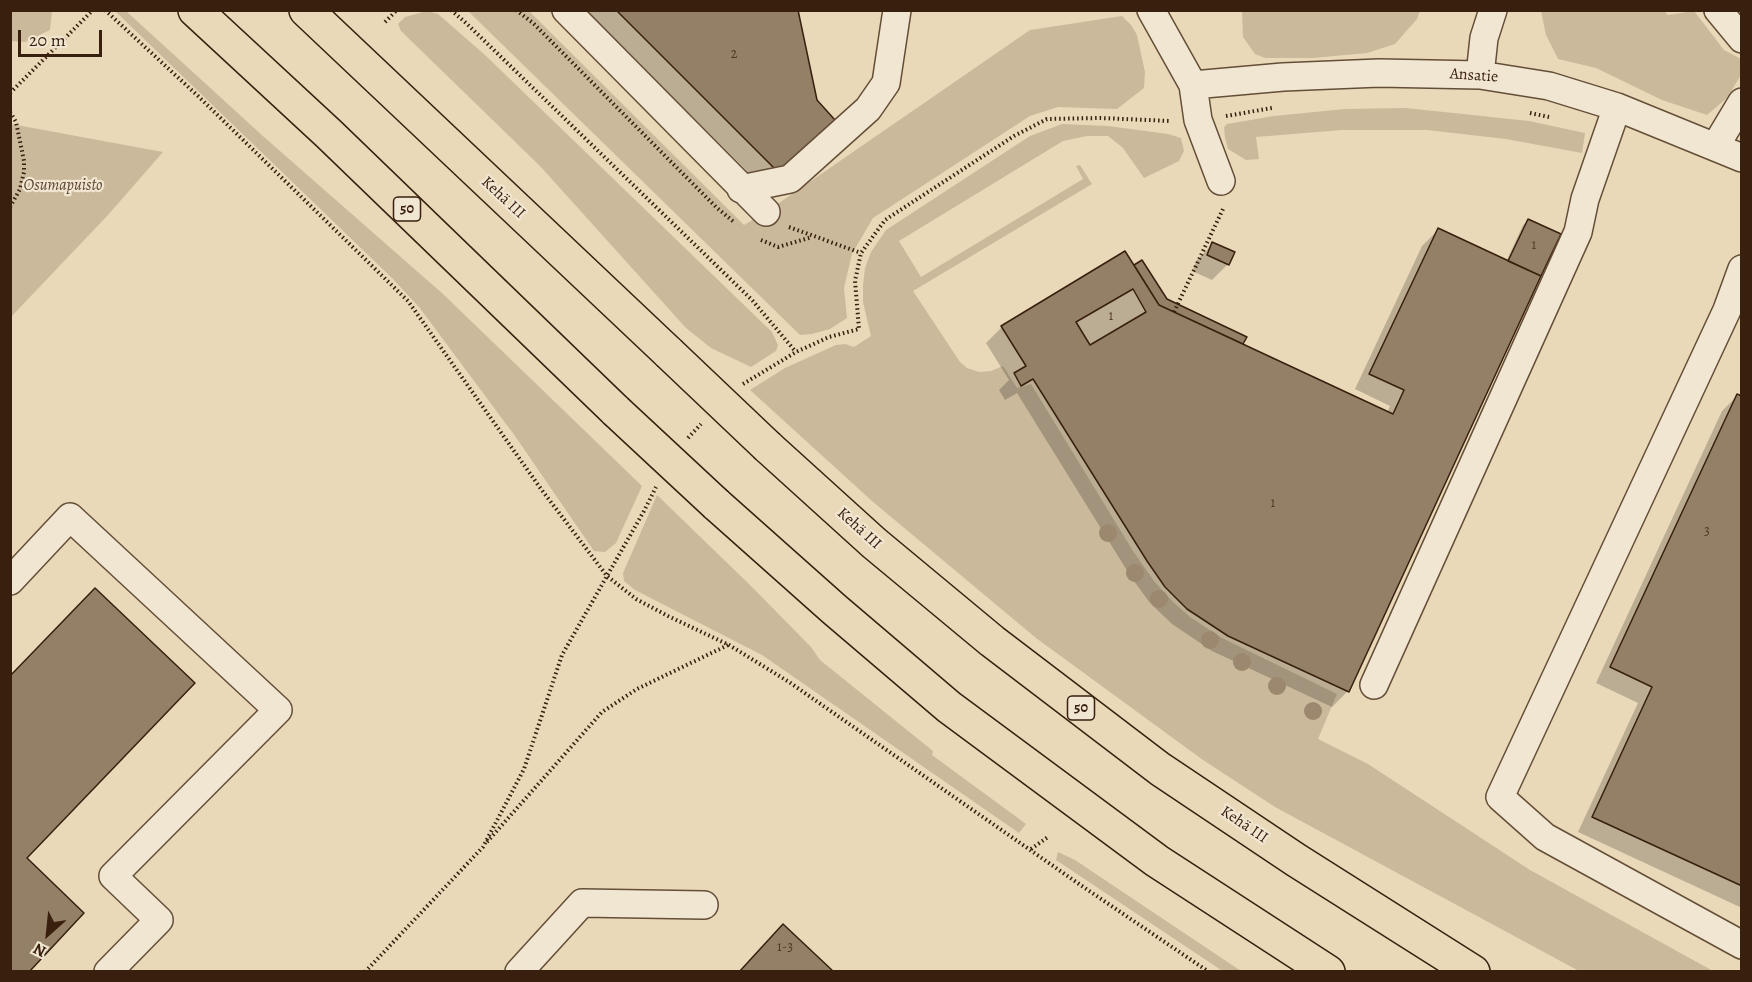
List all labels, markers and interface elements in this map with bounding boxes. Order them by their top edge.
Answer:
scale bar [21,18,105,56]
text: 20 m [29,28,66,52]
house number: 2 [731,47,737,63]
street label: Ansatie [1449,65,1499,87]
street label: Kehä III [477,173,529,223]
park label: Osumapuisto [24,176,102,196]
road number: 50 [394,197,420,221]
house number: 1 [1532,238,1536,254]
house number: 1 [1109,309,1113,325]
house number: 1 [1271,496,1275,512]
street label: Kehä III [833,504,885,554]
house number: 3 [1704,524,1710,540]
road number: 50 [1068,696,1094,720]
street label: Kehä III [1217,802,1271,848]
north arrow [18,904,78,964]
text: N [30,938,50,962]
house number: 1-3 [777,940,793,956]

